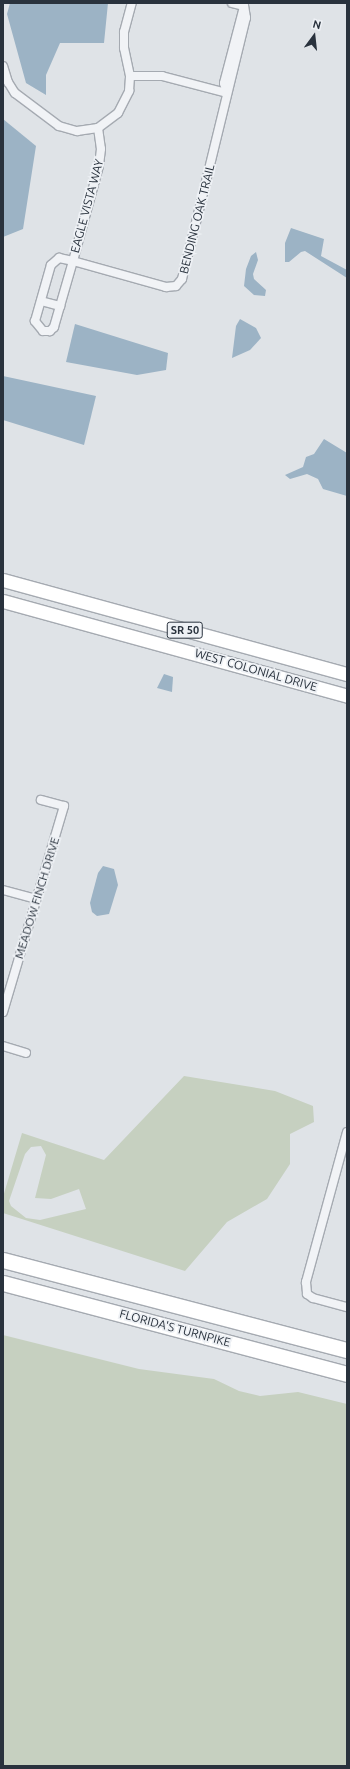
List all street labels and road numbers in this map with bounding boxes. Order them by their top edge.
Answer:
street label: EAGLE VISTA WAY [68,158,106,254]
street label: BENDING OAK TRAIL [176,163,218,275]
road number: SR 50 [166,621,204,639]
street label: WEST COLONIAL DRIVE [193,646,319,694]
street label: MEADOW FINCH DRIVE [12,835,62,961]
street label: FLORIDA'S TURNPIKE [118,1306,232,1350]

